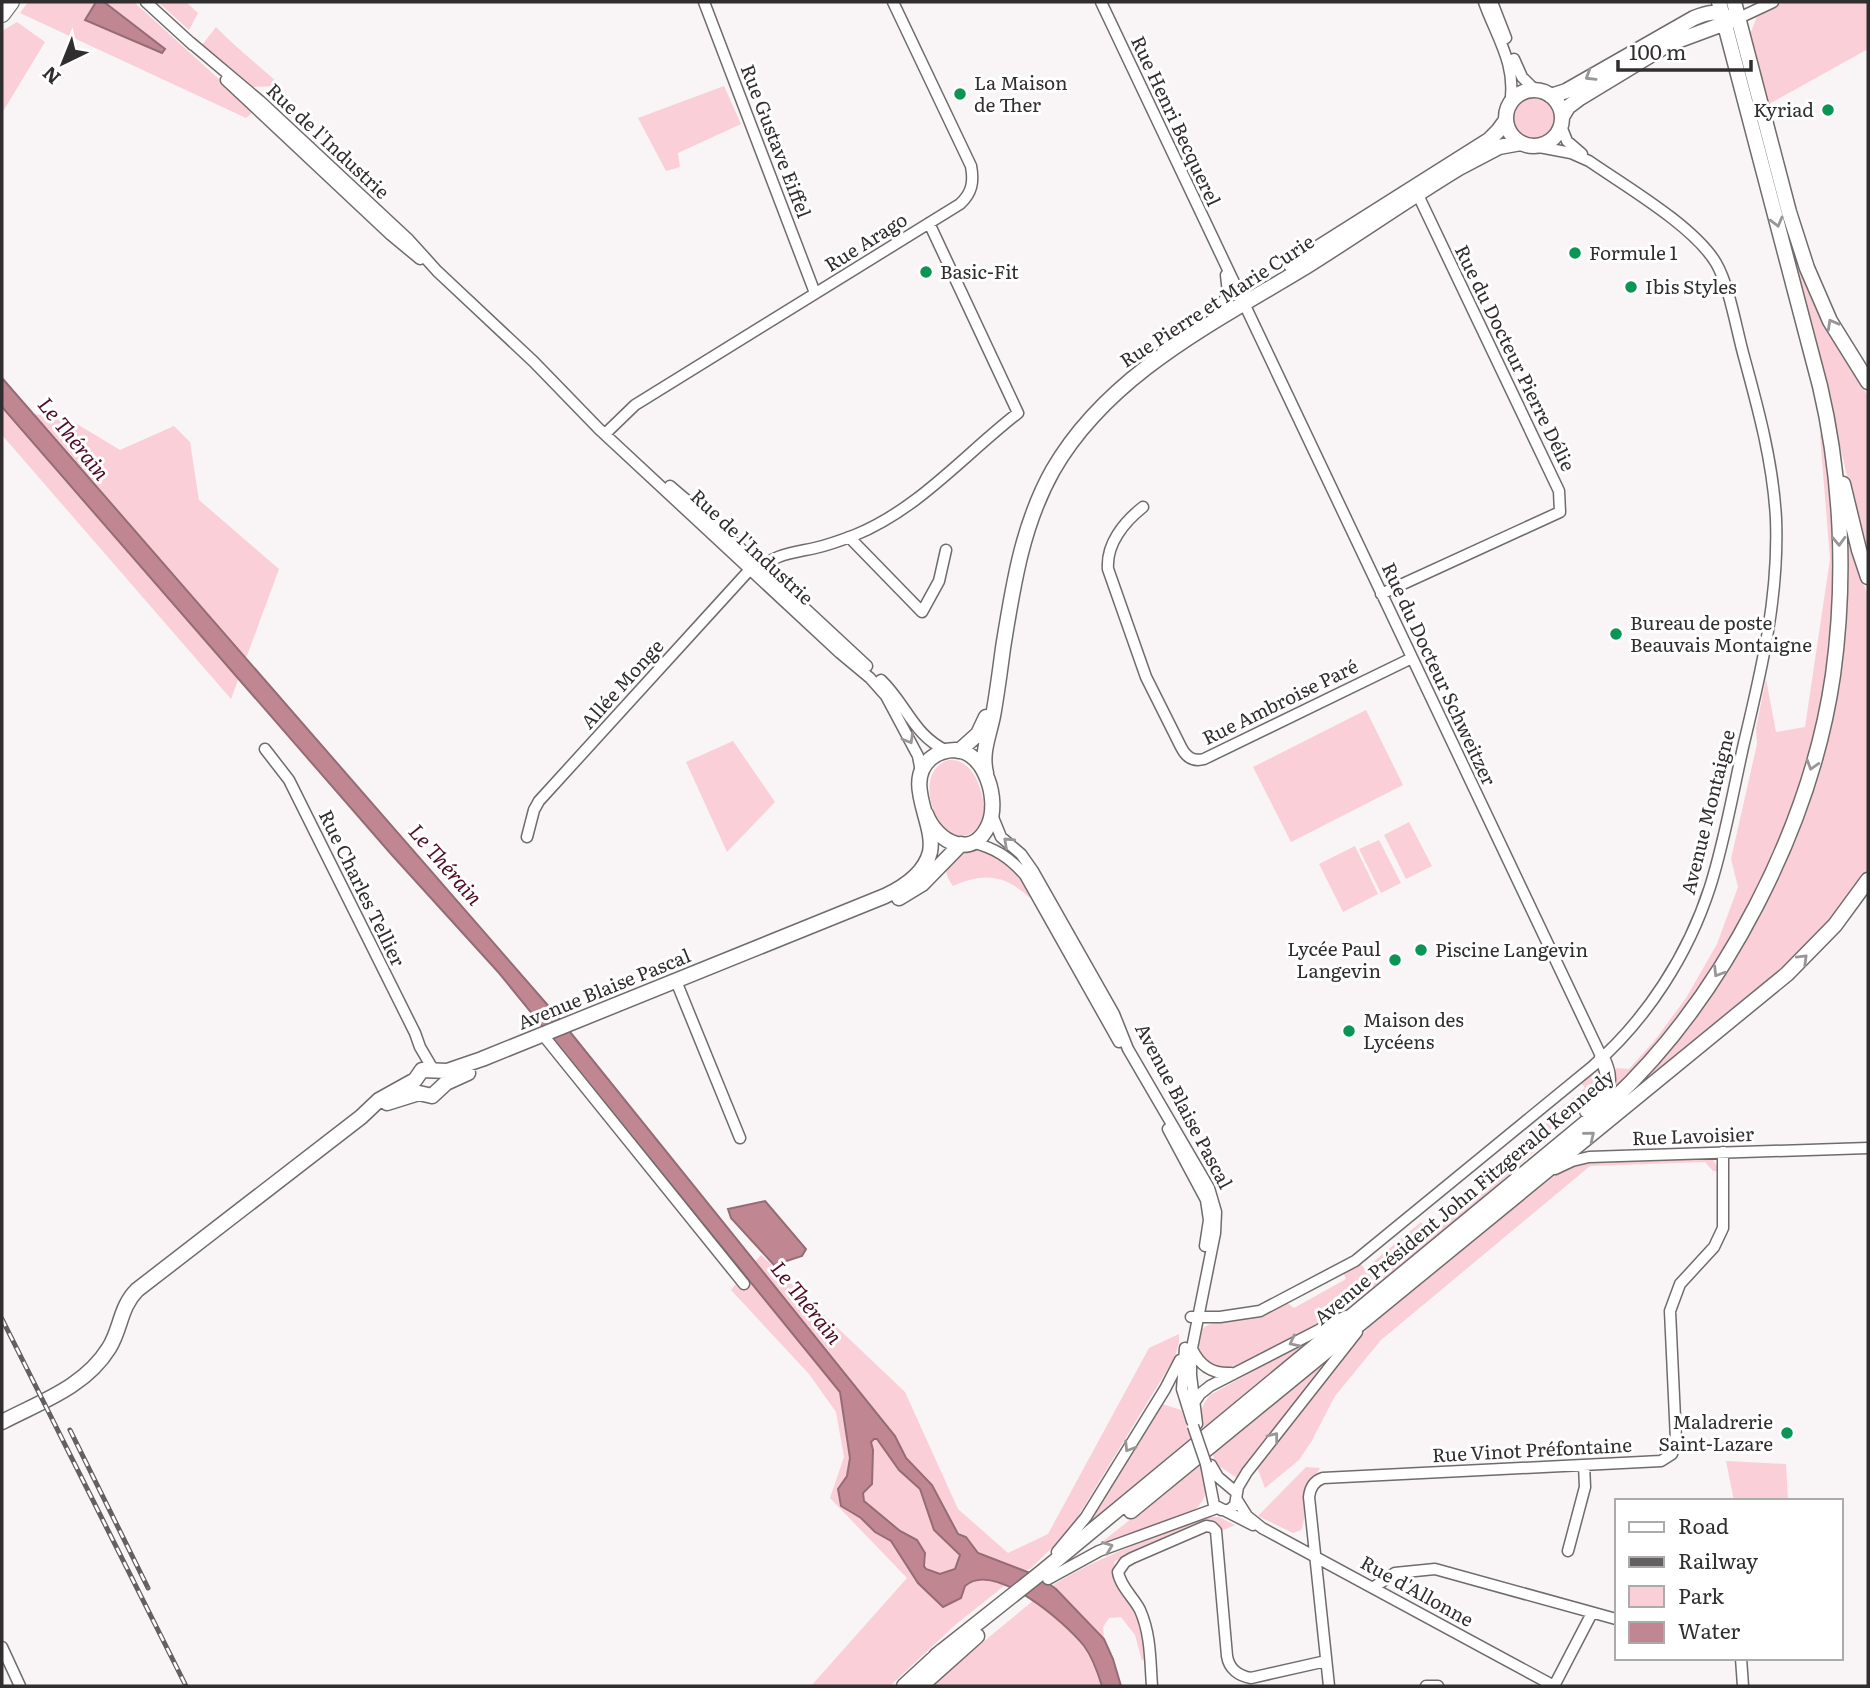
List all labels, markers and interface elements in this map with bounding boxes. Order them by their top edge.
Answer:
north arrow [28,28,98,98]
scale bar [1618,28,1751,72]
street label: Rue Henri Becquerel [1125,31,1229,210]
text: 100 m [1629,35,1686,66]
text: N [35,60,66,92]
street label: Rue Gustave Eiffel [735,60,819,222]
place label: La Maison de Ther [974,68,1068,118]
one-way arrow [1585,68,1598,81]
street label: Rue de l'Industrie [261,76,396,205]
marker: La Maison de Ther [952,86,968,102]
place label: Kyriad [1753,95,1814,123]
marker: Kyriad [1820,102,1836,118]
street label: Rue Arago [819,205,912,278]
one-way arrow [1769,216,1783,228]
street label: Rue Pierre et Marie Curie [1114,227,1319,374]
place label: Formule 1 [1589,238,1678,266]
street label: Rue du Docteur Pierre Délie [1449,240,1583,476]
marker: Formule 1 [1567,245,1583,261]
place label: Basic-Fit [940,257,1019,285]
marker: Basic-Fit [918,264,934,280]
place label: Ibis Styles [1645,272,1737,300]
marker: Ibis Styles [1623,279,1639,295]
one-way arrow [1827,318,1840,331]
water label: Le Thérain [32,389,118,486]
street label: Rue de l'Industrie [685,482,820,611]
one-way arrow [1831,536,1847,546]
street label: Rue du Docteur Schweitzer [1376,558,1504,790]
place label: Bureau de poste Beauvais Montaigne [1630,608,1812,658]
marker: Bureau de poste Beauvais Montaigne [1608,626,1624,642]
street label: Allée Monge [573,632,669,734]
street label: Rue Ambroise Paré [1197,651,1362,751]
street label: Avenue Montaigne [1673,726,1741,897]
one-way arrow [900,731,913,744]
one-way arrow [1806,759,1820,771]
street label: Rue Charles Tellier [313,805,413,971]
water label: Le Thérain [403,816,491,911]
one-way arrow [1003,838,1016,851]
place label: Lycée Paul Langevin [1287,934,1381,984]
place label: Piscine Langevin [1435,935,1588,963]
street label: Avenue Blaise Pascal [513,941,694,1036]
marker: Piscine Langevin [1413,942,1429,958]
marker: Lycée Paul Langevin [1387,952,1403,968]
one-way arrow [1795,955,1808,968]
one-way arrow [1713,964,1726,977]
place label: Maison des Lycéens [1363,1005,1464,1055]
street label: Avenue Blaise Pascal [1129,1018,1241,1194]
marker: Maison des Lycéens [1341,1023,1357,1039]
street label: Avenue Président John Fitzgerald Kennedy [1307,1062,1620,1331]
street label: Rue Lavoisier [1631,1119,1754,1151]
one-way arrow [1582,1132,1595,1144]
water label: Le Thérain [765,1253,851,1350]
one-way arrow [1289,1334,1301,1348]
place label: Maladrerie Saint-Lazare [1659,1407,1773,1457]
marker: Maladrerie Saint-Lazare [1779,1425,1795,1441]
street label: Rue Vinot Préfontaine [1431,1430,1633,1468]
one-way arrow [1266,1432,1279,1445]
one-way arrow [1124,1440,1137,1453]
legend [1615,1499,1842,1660]
text: Road [1678,1509,1729,1540]
one-way arrow [1101,1542,1113,1556]
text: Railway [1678,1544,1759,1575]
street label: Rue d'Allonne [1356,1548,1479,1633]
text: Park [1678,1579,1724,1610]
text: Water [1678,1614,1740,1645]

